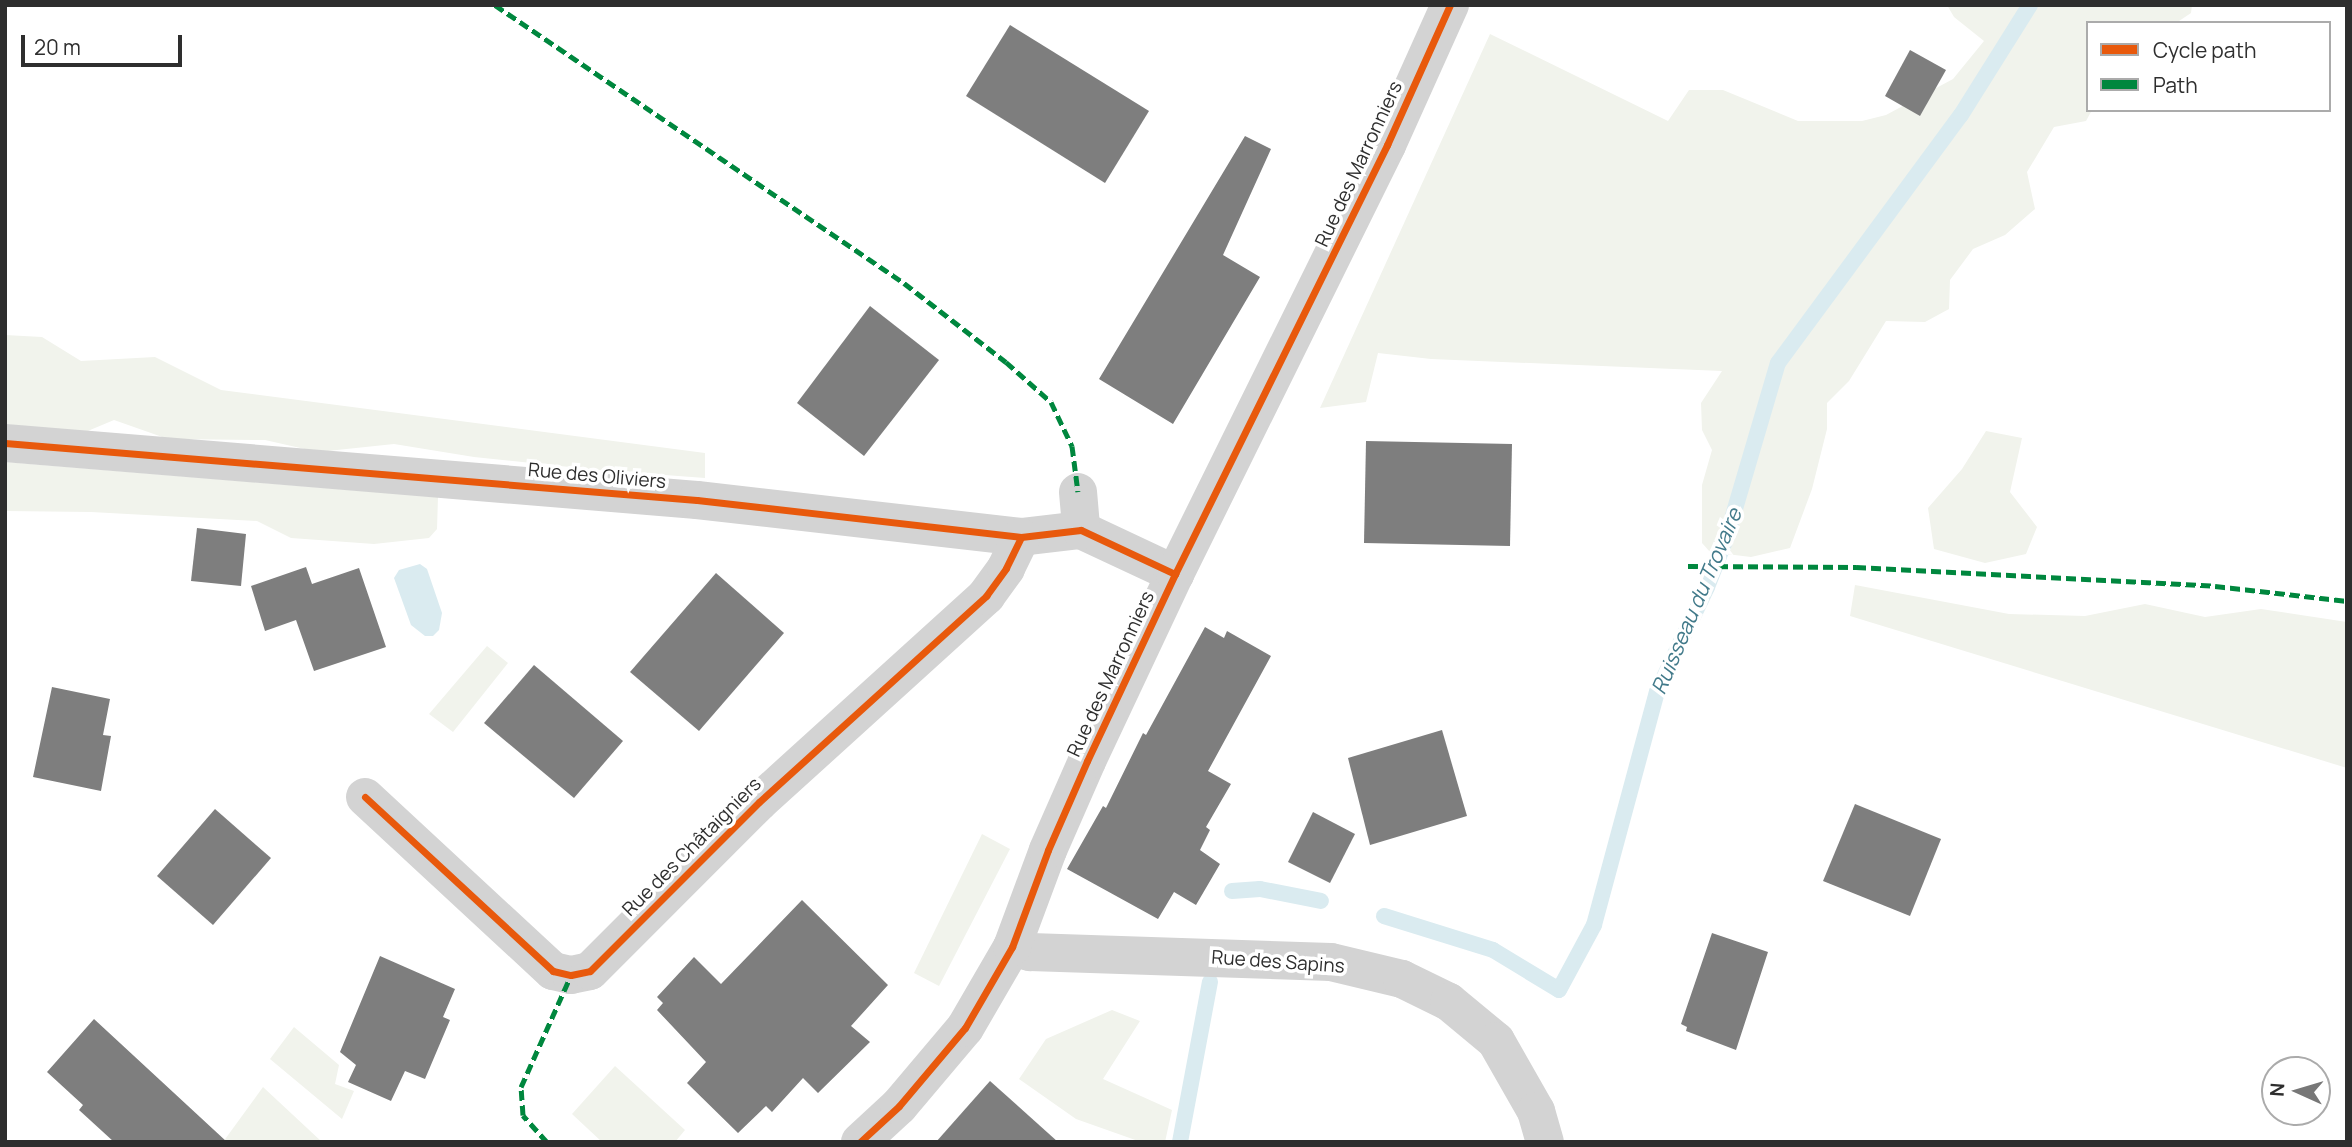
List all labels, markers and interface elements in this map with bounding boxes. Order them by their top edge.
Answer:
scale bar [24,21,186,65]
legend [2086,21,2331,112]
text: 20 m [34,33,81,61]
text: Cycle path [2153,36,2256,64]
text: Path [2153,71,2198,99]
street label: Rue des Marronniers [1311,78,1407,250]
street label: Rue des Oliviers [527,459,667,493]
water label: Ruisseau du Trovaire [1645,504,1747,698]
street label: Rue des Marronniers [1063,588,1159,760]
street label: Rue des Châtaigniers [618,773,766,921]
street label: Rue des Sapins [1211,946,1345,978]
north arrow [2261,1056,2331,1126]
text: N [2264,1082,2290,1097]

